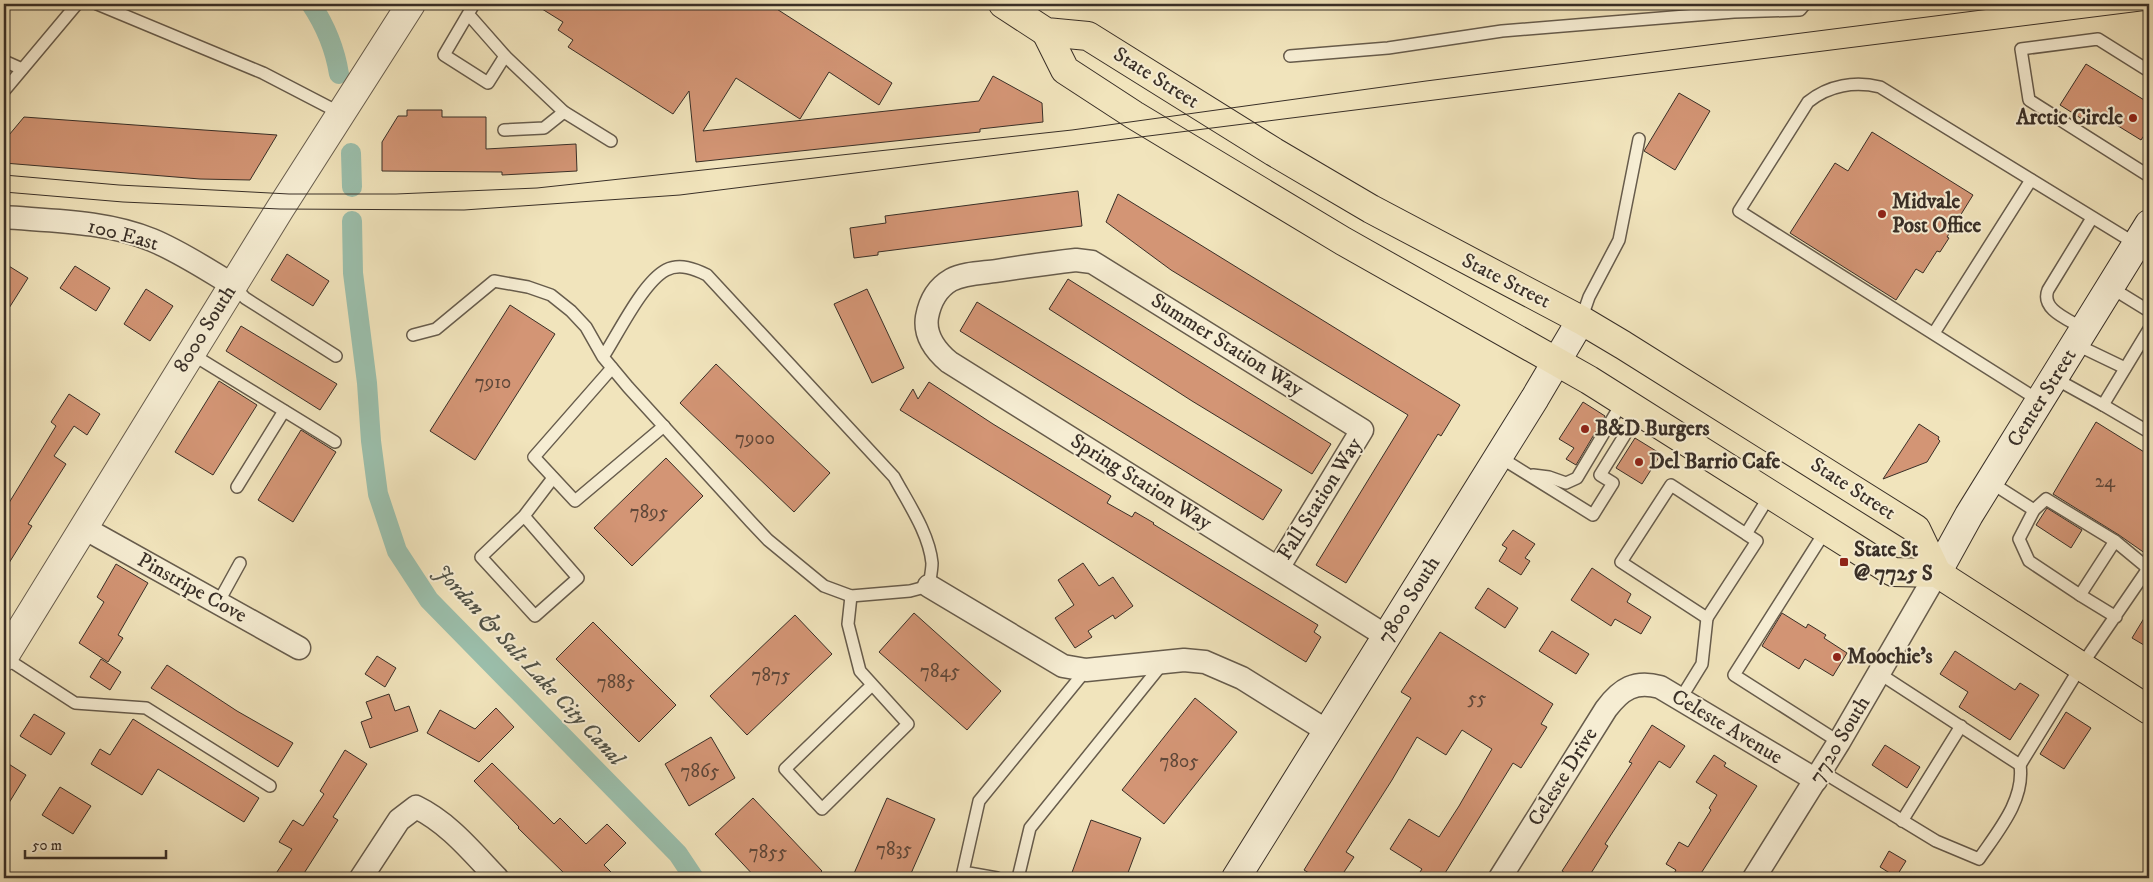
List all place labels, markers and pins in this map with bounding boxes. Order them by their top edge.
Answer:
place label: Arctic Circle [2015,105,2123,131]
marker: Arctic Circle [2127,112,2139,124]
place label: Midvale Post Office [1892,189,1982,239]
marker: Midvale Post Office [1876,208,1888,220]
place label: B&D Burgers [1595,416,1710,442]
marker: B&D Burgers [1579,423,1591,435]
place label: Del Barrio Cafe [1649,449,1781,475]
marker: Del Barrio Cafe [1633,456,1645,468]
place label: State St @ 7725 S [1854,537,1933,587]
marker: State St @ 7725 S [1838,556,1850,568]
place label: Moochie's [1847,644,1933,670]
marker: Moochie's [1831,651,1843,663]

